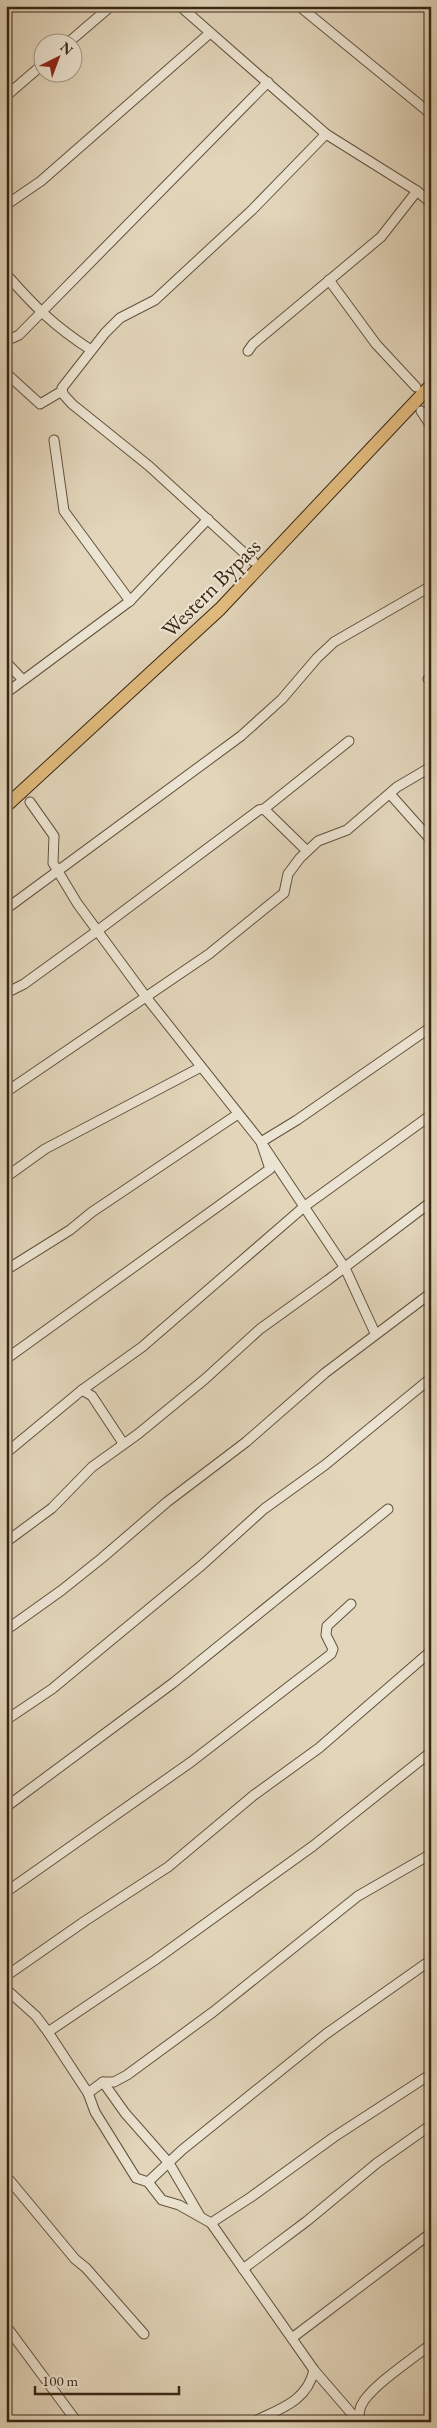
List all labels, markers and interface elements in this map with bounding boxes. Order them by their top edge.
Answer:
north arrow [32,32,82,82]
text: N [56,38,77,59]
street label: Western Bypass [155,532,267,644]
scale bar [35,2363,179,2395]
text: 100 m [42,2371,79,2390]

